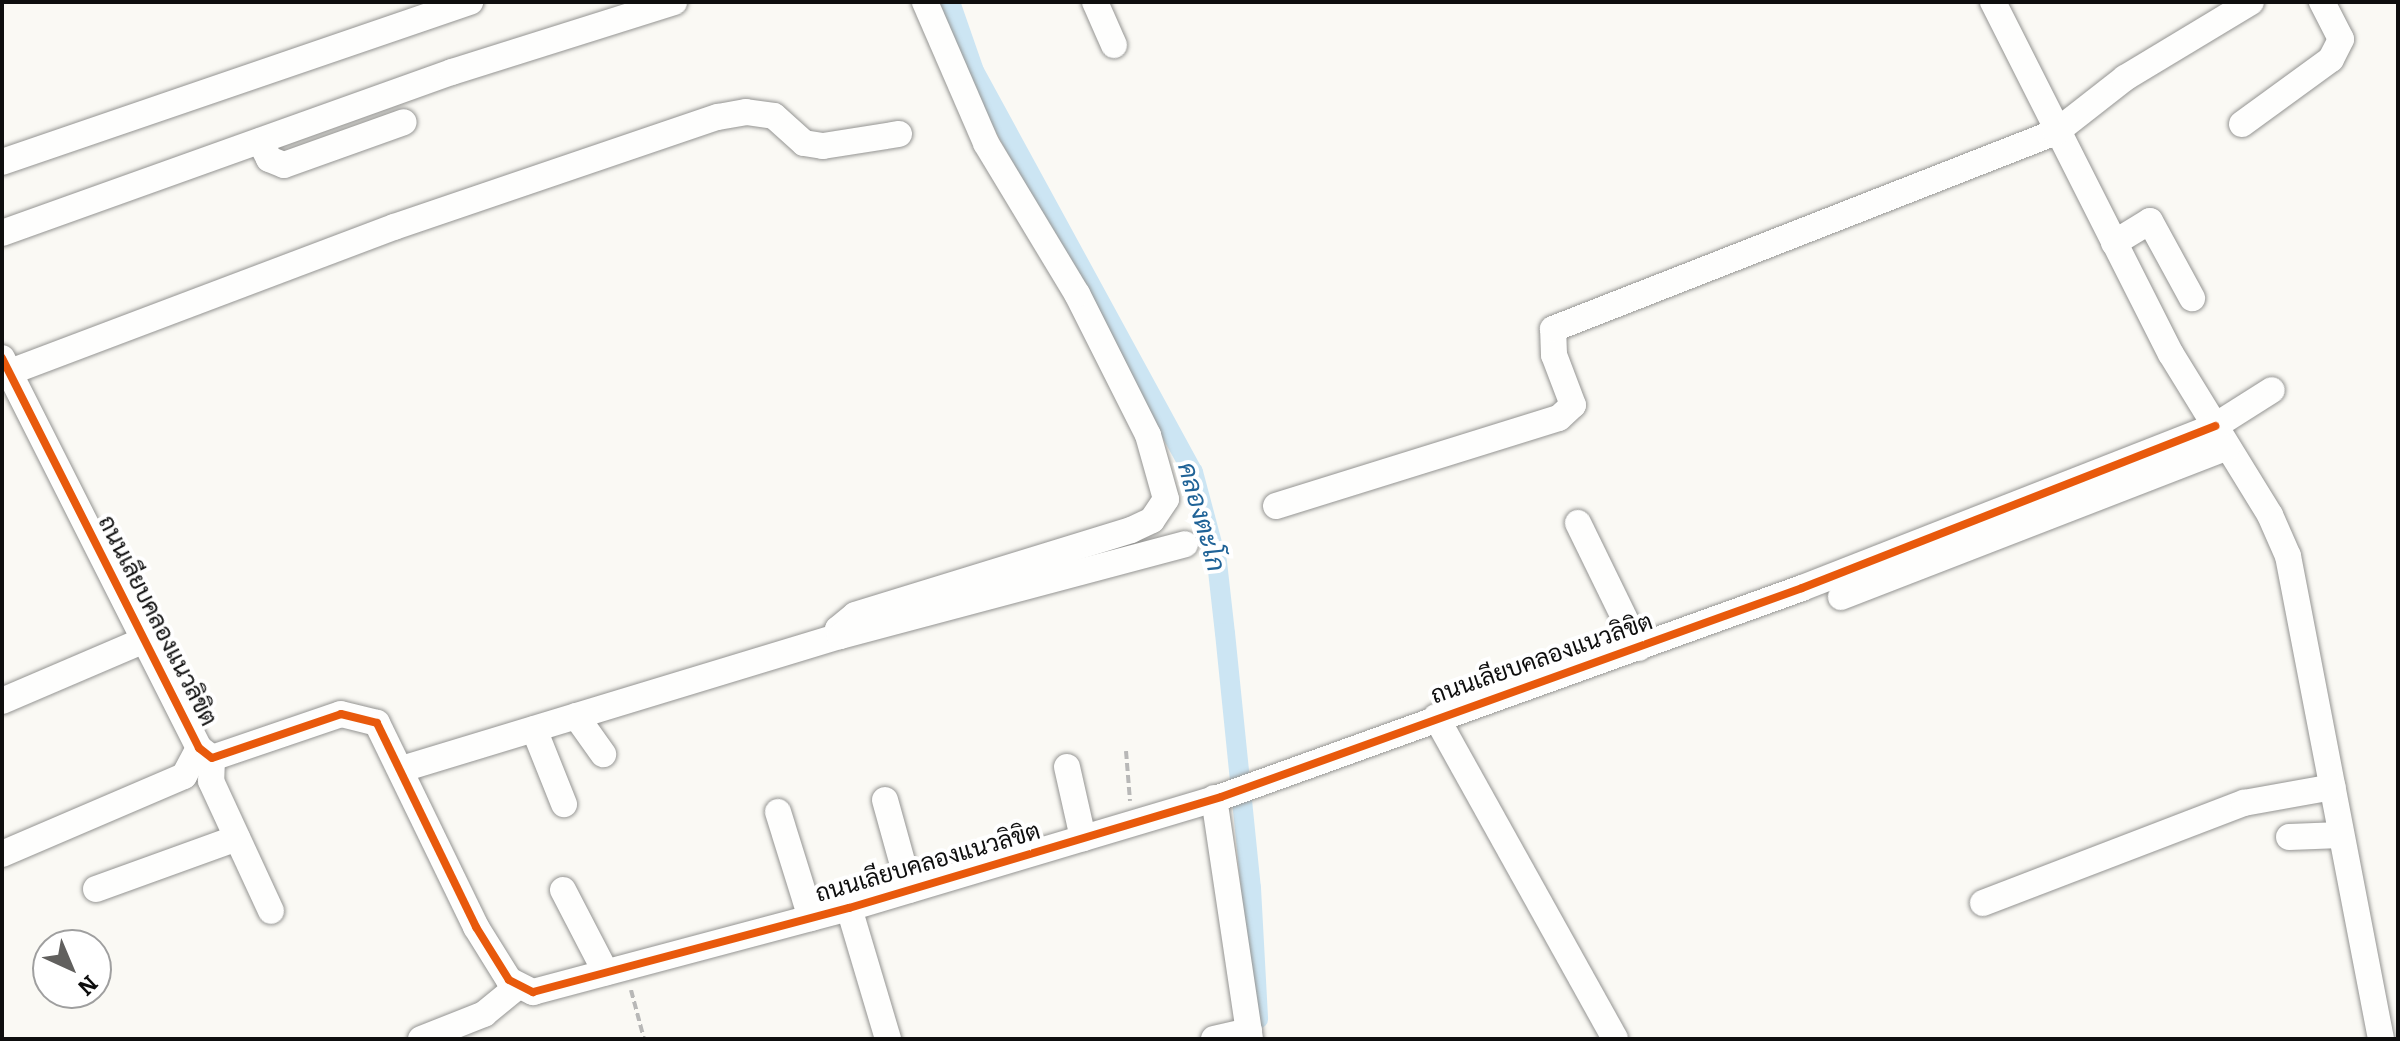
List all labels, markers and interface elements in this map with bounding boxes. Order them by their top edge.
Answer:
water label: คลองตะโก [1171,459,1231,575]
street label: ถนนเลียบคลองแนวลิขิต [91,511,223,731]
street label: ถนนเลียบคลองแนวลิขิต [1427,608,1657,710]
street label: ถนนเลียบคลองแนวลิขิต [812,817,1044,909]
north arrow [32,929,112,1009]
text: N [72,970,103,1001]

